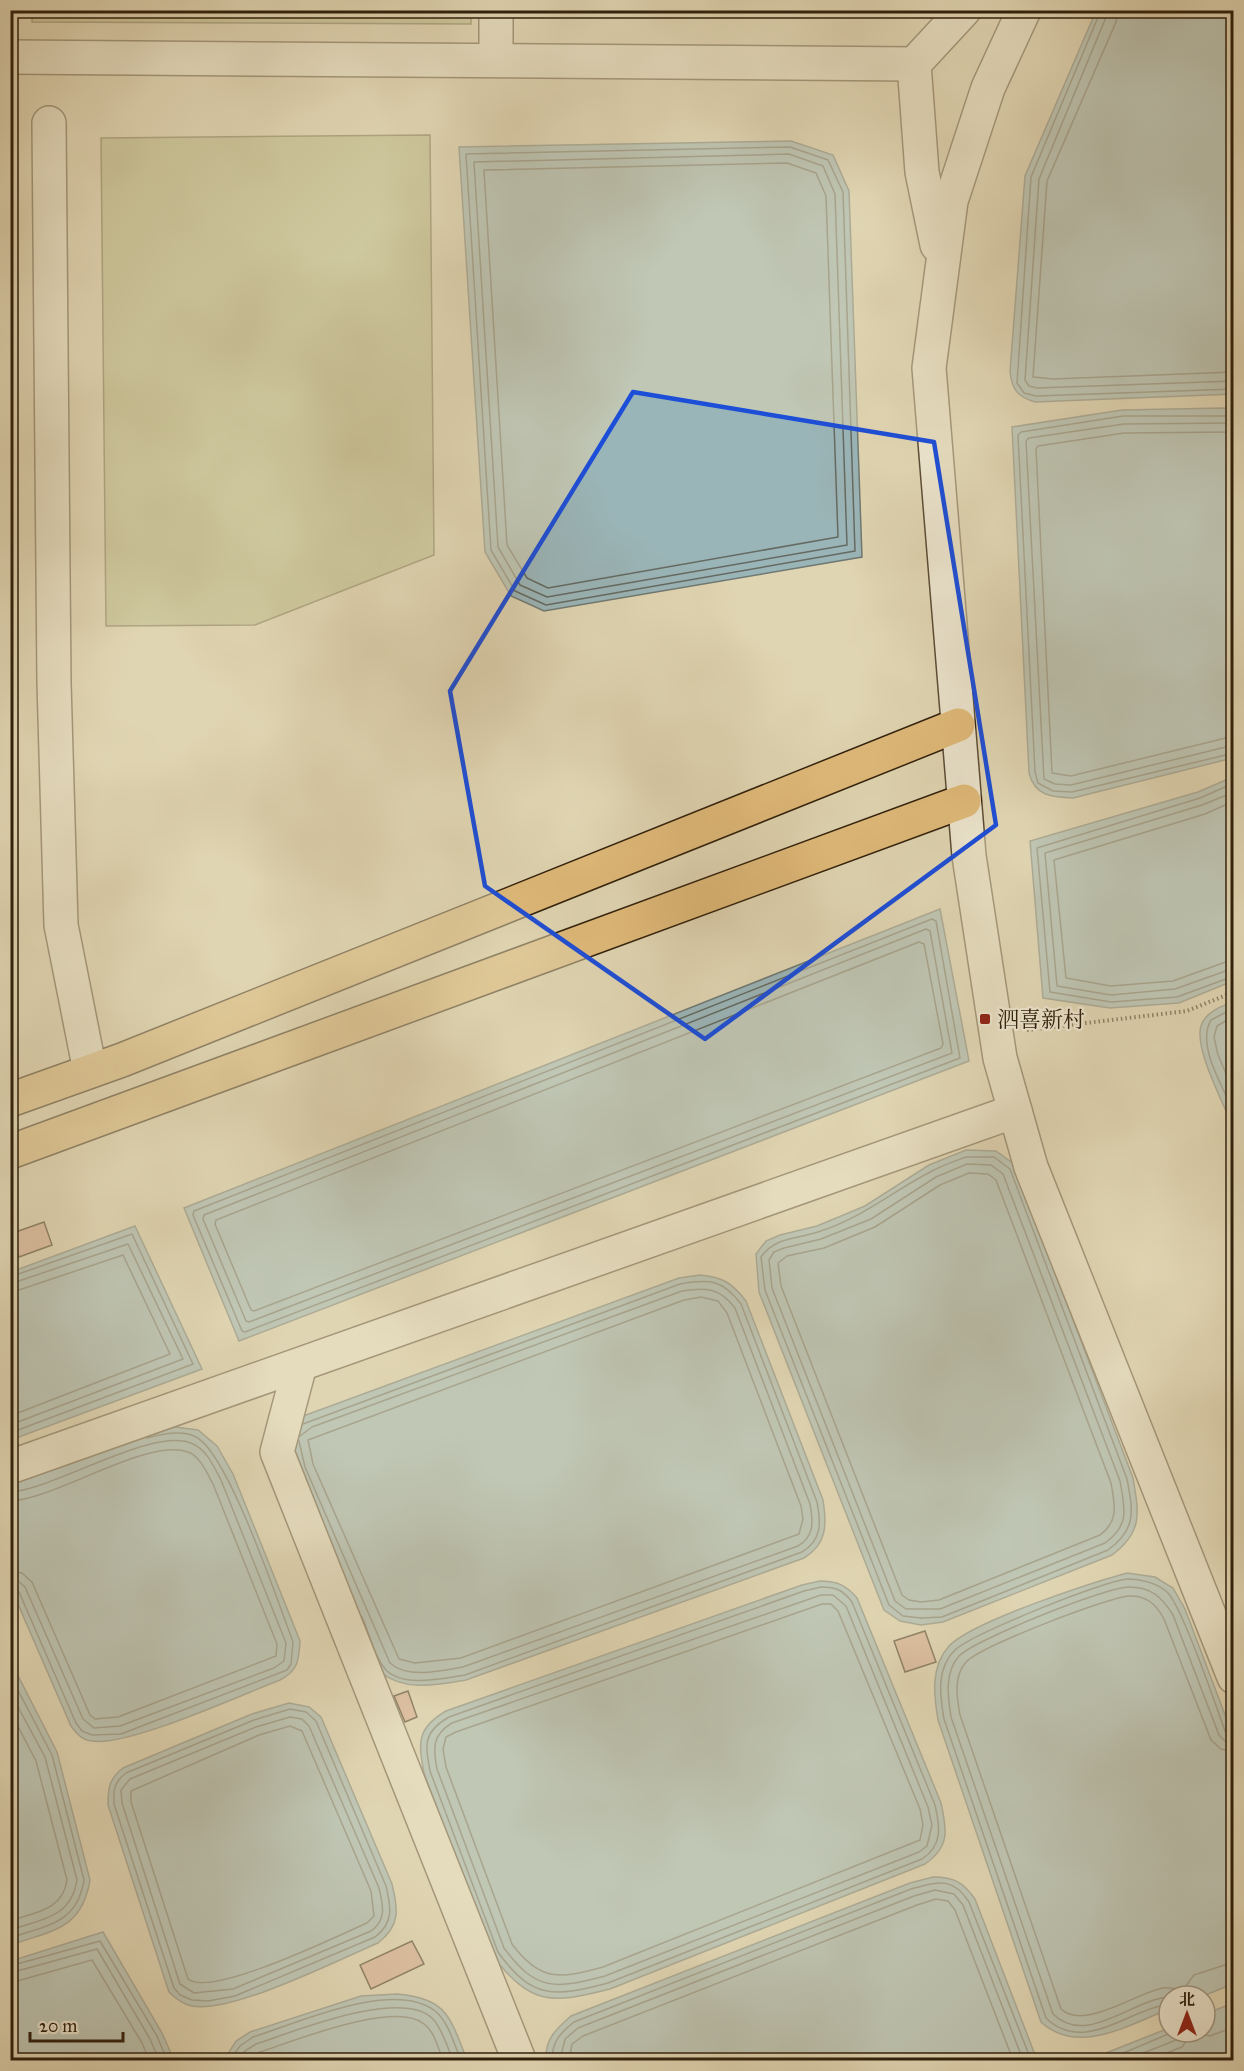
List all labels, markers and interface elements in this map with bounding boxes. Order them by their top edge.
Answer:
place label: 泗喜新村 [997,1006,1085,1033]
marker: 泗喜新村 [978,1012,992,1026]
north arrow [1157,1984,1217,2044]
text: 北 [1179,1990,1195,2009]
scale bar [30,2005,123,2043]
text: 20 m [39,2015,77,2037]

